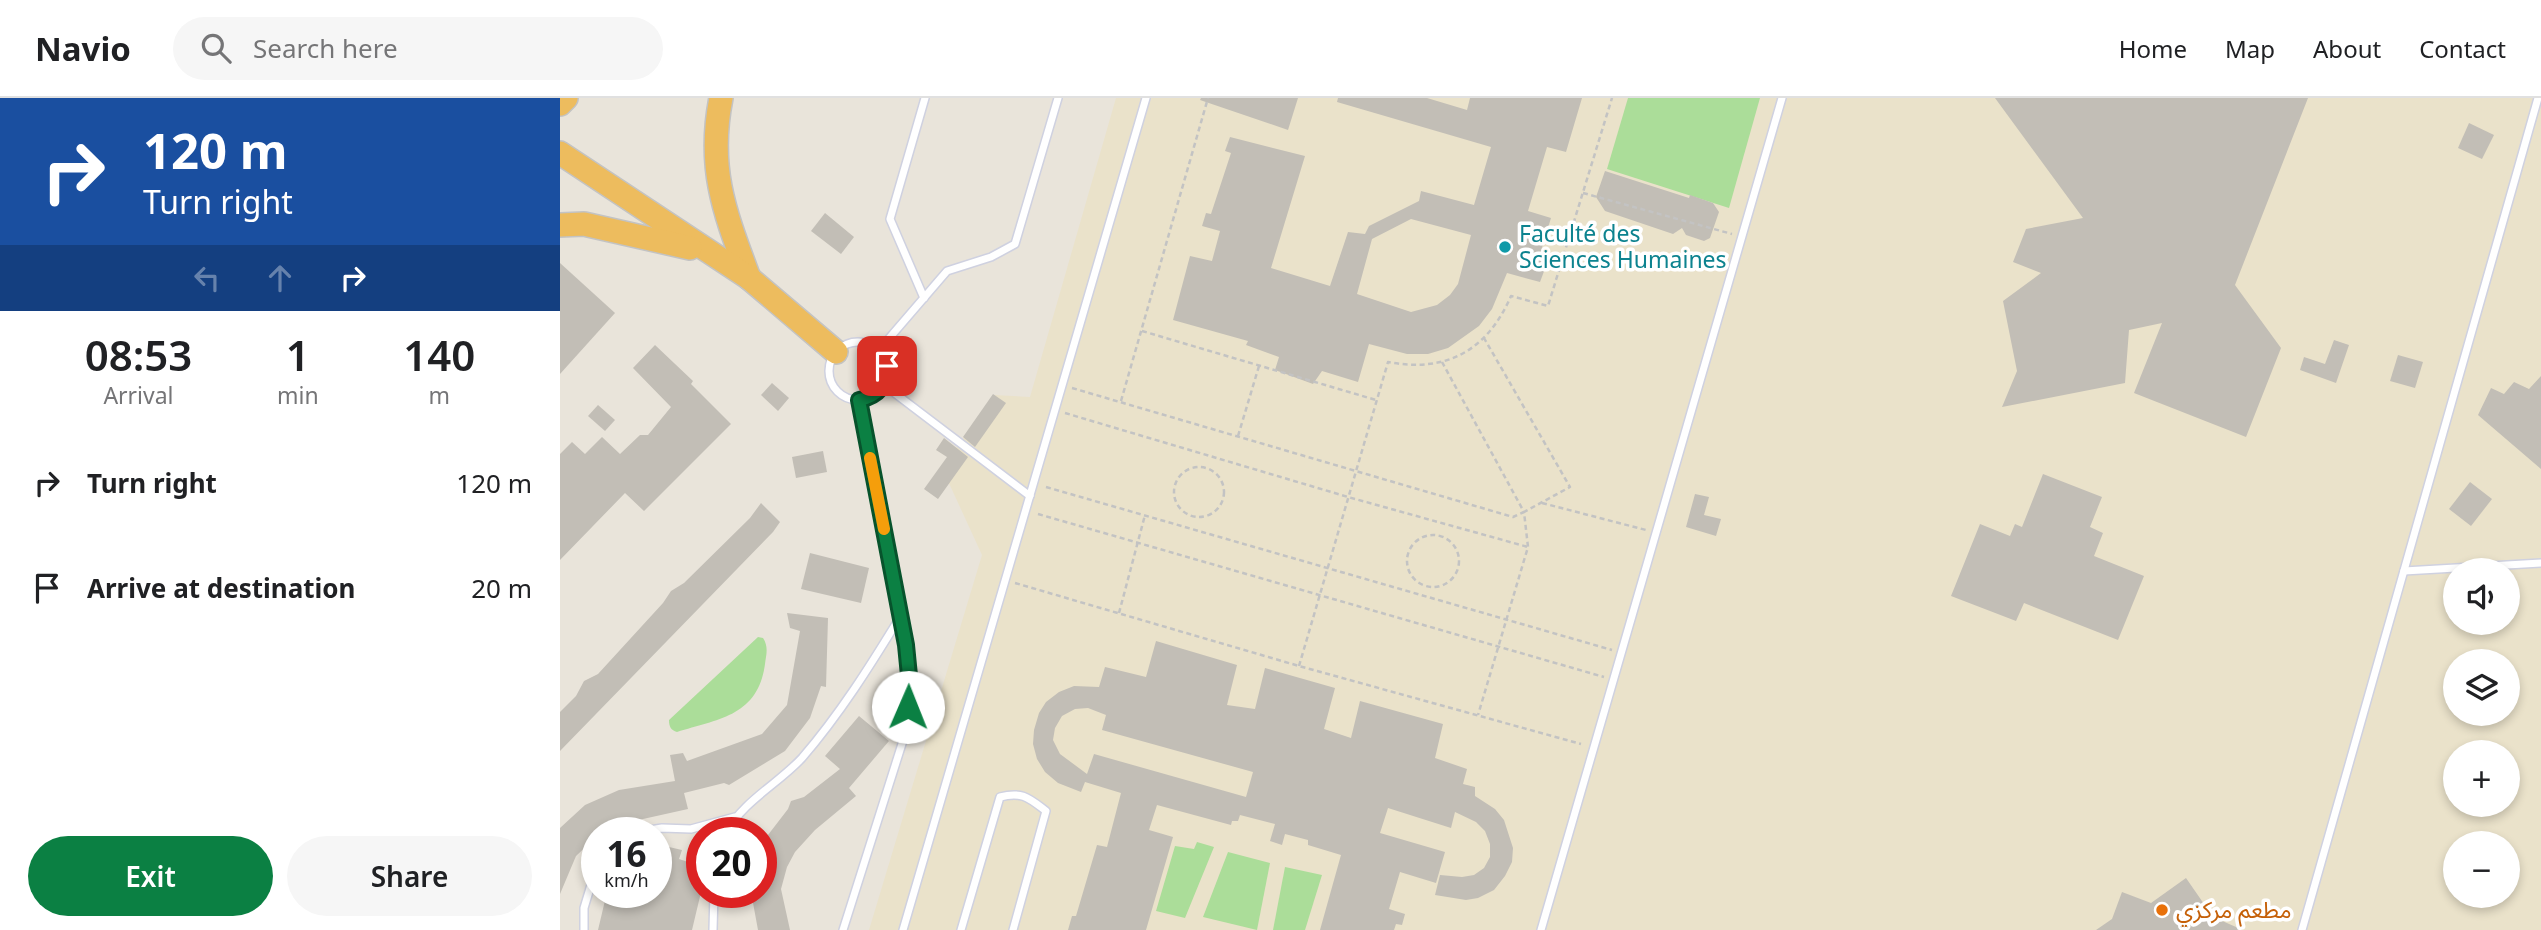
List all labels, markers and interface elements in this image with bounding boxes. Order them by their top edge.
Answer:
search box [173,17,663,80]
text: Navio [35,26,131,71]
icon: search [197,29,235,67]
text: Search here [253,30,398,66]
text: Home [2119,32,2187,65]
text: Map [2225,32,2275,65]
text: About [2313,32,2381,65]
text: Contact [2419,32,2506,65]
text: 120 m [143,117,288,183]
icon: right [28,126,119,217]
text: Turn right [143,180,293,223]
place label: Faculté des Sciences Humaines [1519,217,1727,275]
marker: Faculté des Sciences Humaines [1497,239,1513,255]
icon: left [188,259,226,297]
icon: ahead [261,259,299,297]
icon: right [334,259,372,297]
text: 08:53 [85,326,192,383]
text: 1 [286,326,310,383]
text: 140 [403,326,475,383]
pin [857,336,917,396]
icon: arrive [868,347,906,385]
text: Arrival [103,379,174,411]
text: min [277,379,319,411]
text: m [429,379,450,411]
icon: right [28,464,66,502]
text: Turn right [87,465,217,501]
text: 120 m [456,465,532,501]
map controls [2443,558,2520,908]
button: sound [2443,558,2520,635]
icon: arrive [28,569,66,607]
text: Arrive at destination [87,570,356,606]
text: 20 m [471,570,532,606]
button: layers [2443,649,2520,726]
position arrow [871,670,945,744]
button: + [2443,740,2520,817]
speed limit sign: 20 [686,817,777,908]
text: 16 [606,830,647,877]
button: − [2443,831,2520,908]
button: Exit [28,836,273,916]
button: Share [287,836,532,916]
text: km/h [604,868,649,892]
place label: مطعم مركزي [2176,893,2292,927]
marker: مطعم مركزي [2154,902,2170,918]

